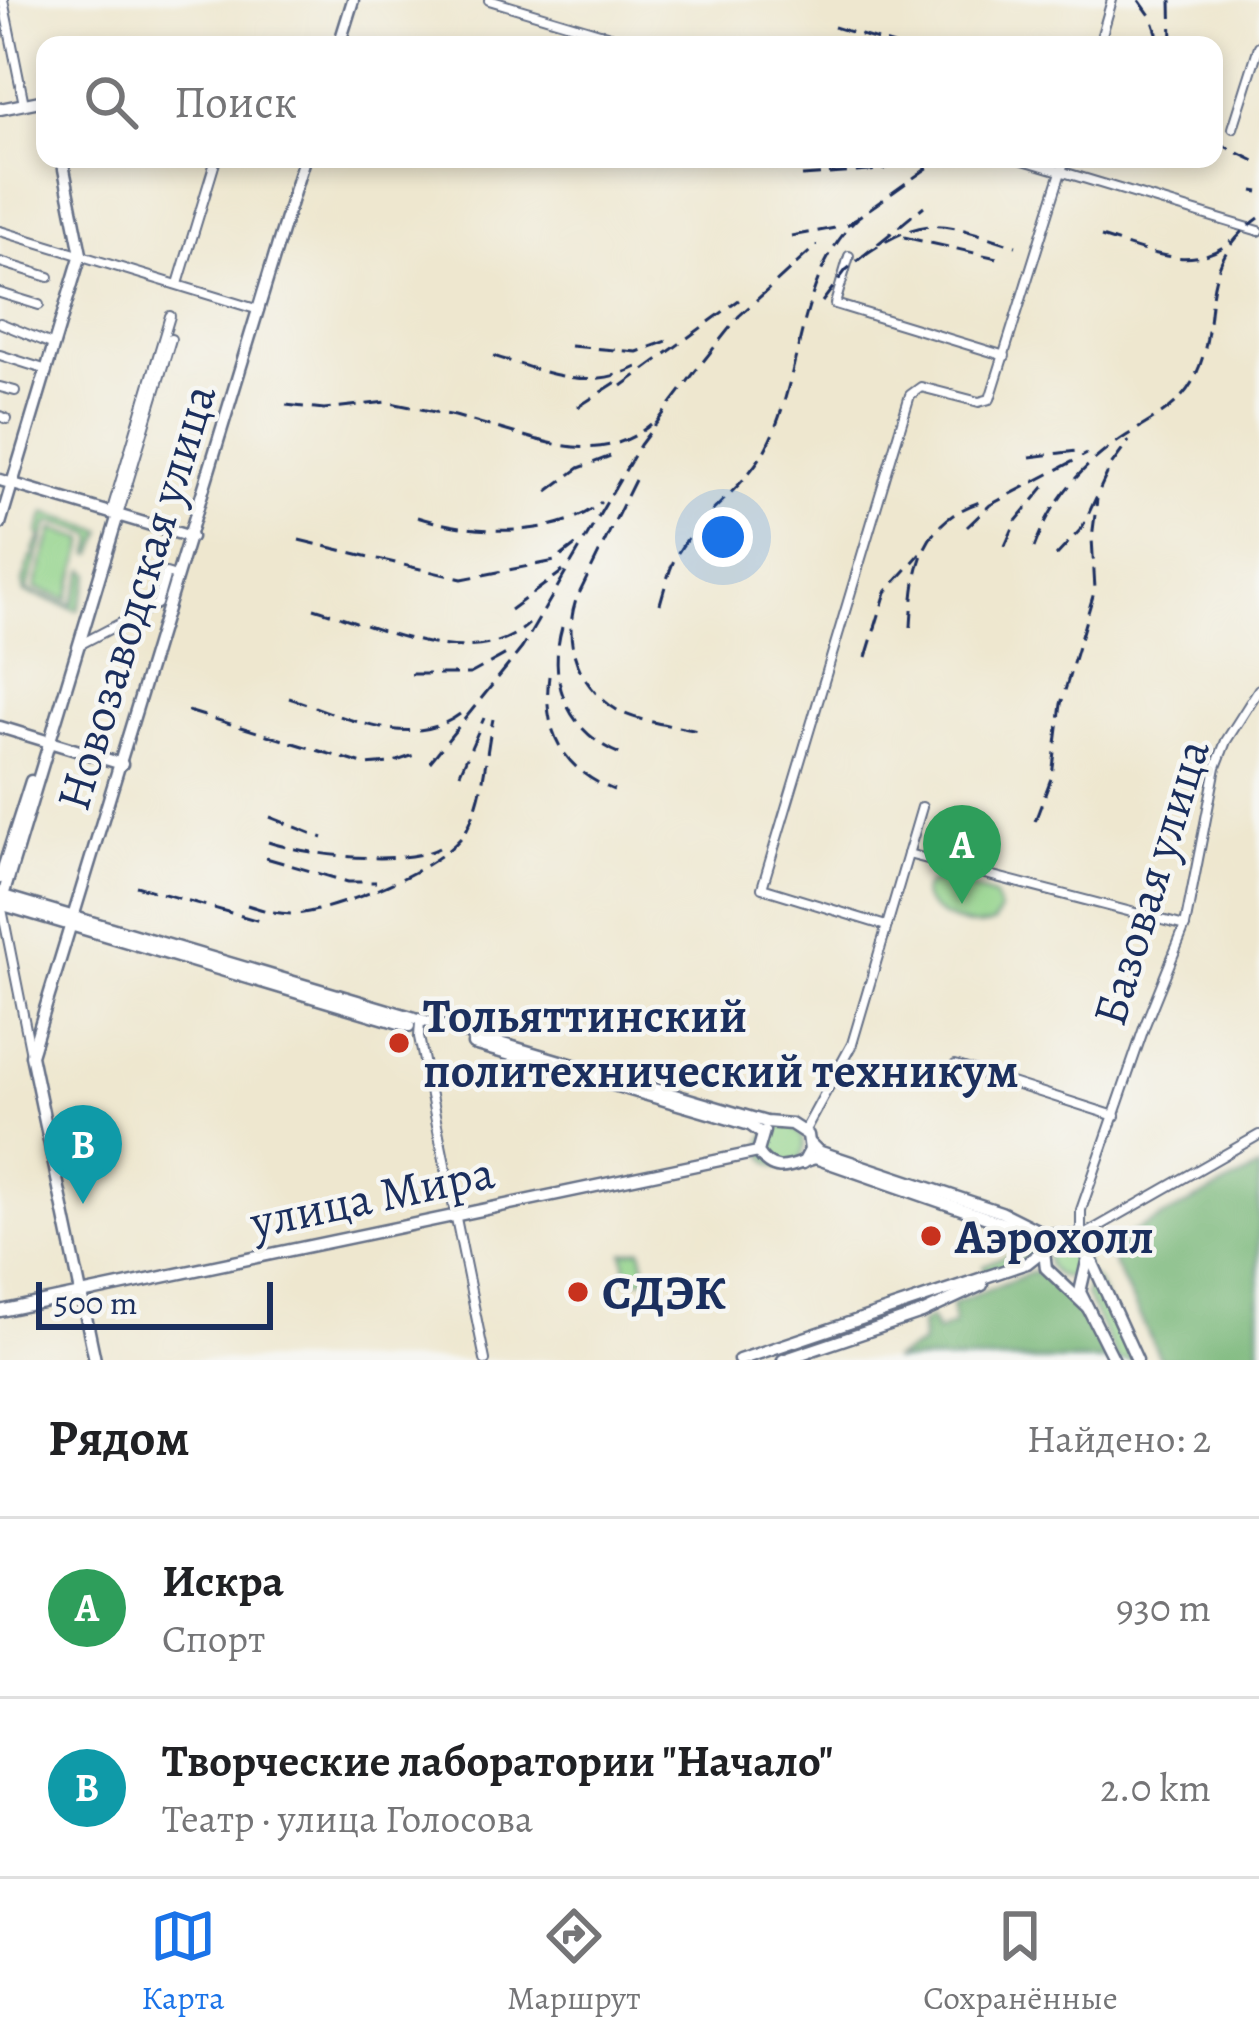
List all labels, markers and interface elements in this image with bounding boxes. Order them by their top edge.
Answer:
search box [36,36,1223,168]
icon: search [78,69,144,135]
text: Поиск [174,71,297,133]
street label: Новозаводская улица [40,376,232,818]
your location [693,507,753,567]
street label: Базовая улица [1076,731,1226,1033]
pin: A [923,805,1001,904]
place label: Тольяттинский политехнический техникум [423,983,1019,1104]
marker: Тольяттинский политехнический техникум [386,1030,412,1056]
pin: B [44,1105,122,1204]
street label: улица Мира [243,1139,500,1255]
place label: Аэрохолл [954,1204,1154,1270]
marker: Аэрохолл [918,1223,944,1249]
place label: СДЭК [602,1260,726,1326]
scale bar [36,1276,273,1329]
marker: СДЭК [565,1279,591,1305]
text: 500 m [54,1280,137,1325]
text: Рядом [48,1403,190,1473]
text: Найдено: 2 [1027,1412,1211,1465]
text: Искра [162,1550,284,1612]
text: A [75,1581,99,1634]
text: 930 m [1116,1581,1211,1634]
text: Спорт [162,1612,265,1665]
text: Творческие лаборатории "Начало" [162,1730,833,1792]
text: B [75,1761,99,1814]
text: 2.0 km [1100,1761,1211,1814]
text: Театр · улица Голосова [162,1792,533,1845]
tab: Карта [141,1903,224,2020]
tab: Маршрут [507,1903,641,2020]
tab: Сохранённые [923,1903,1118,2020]

